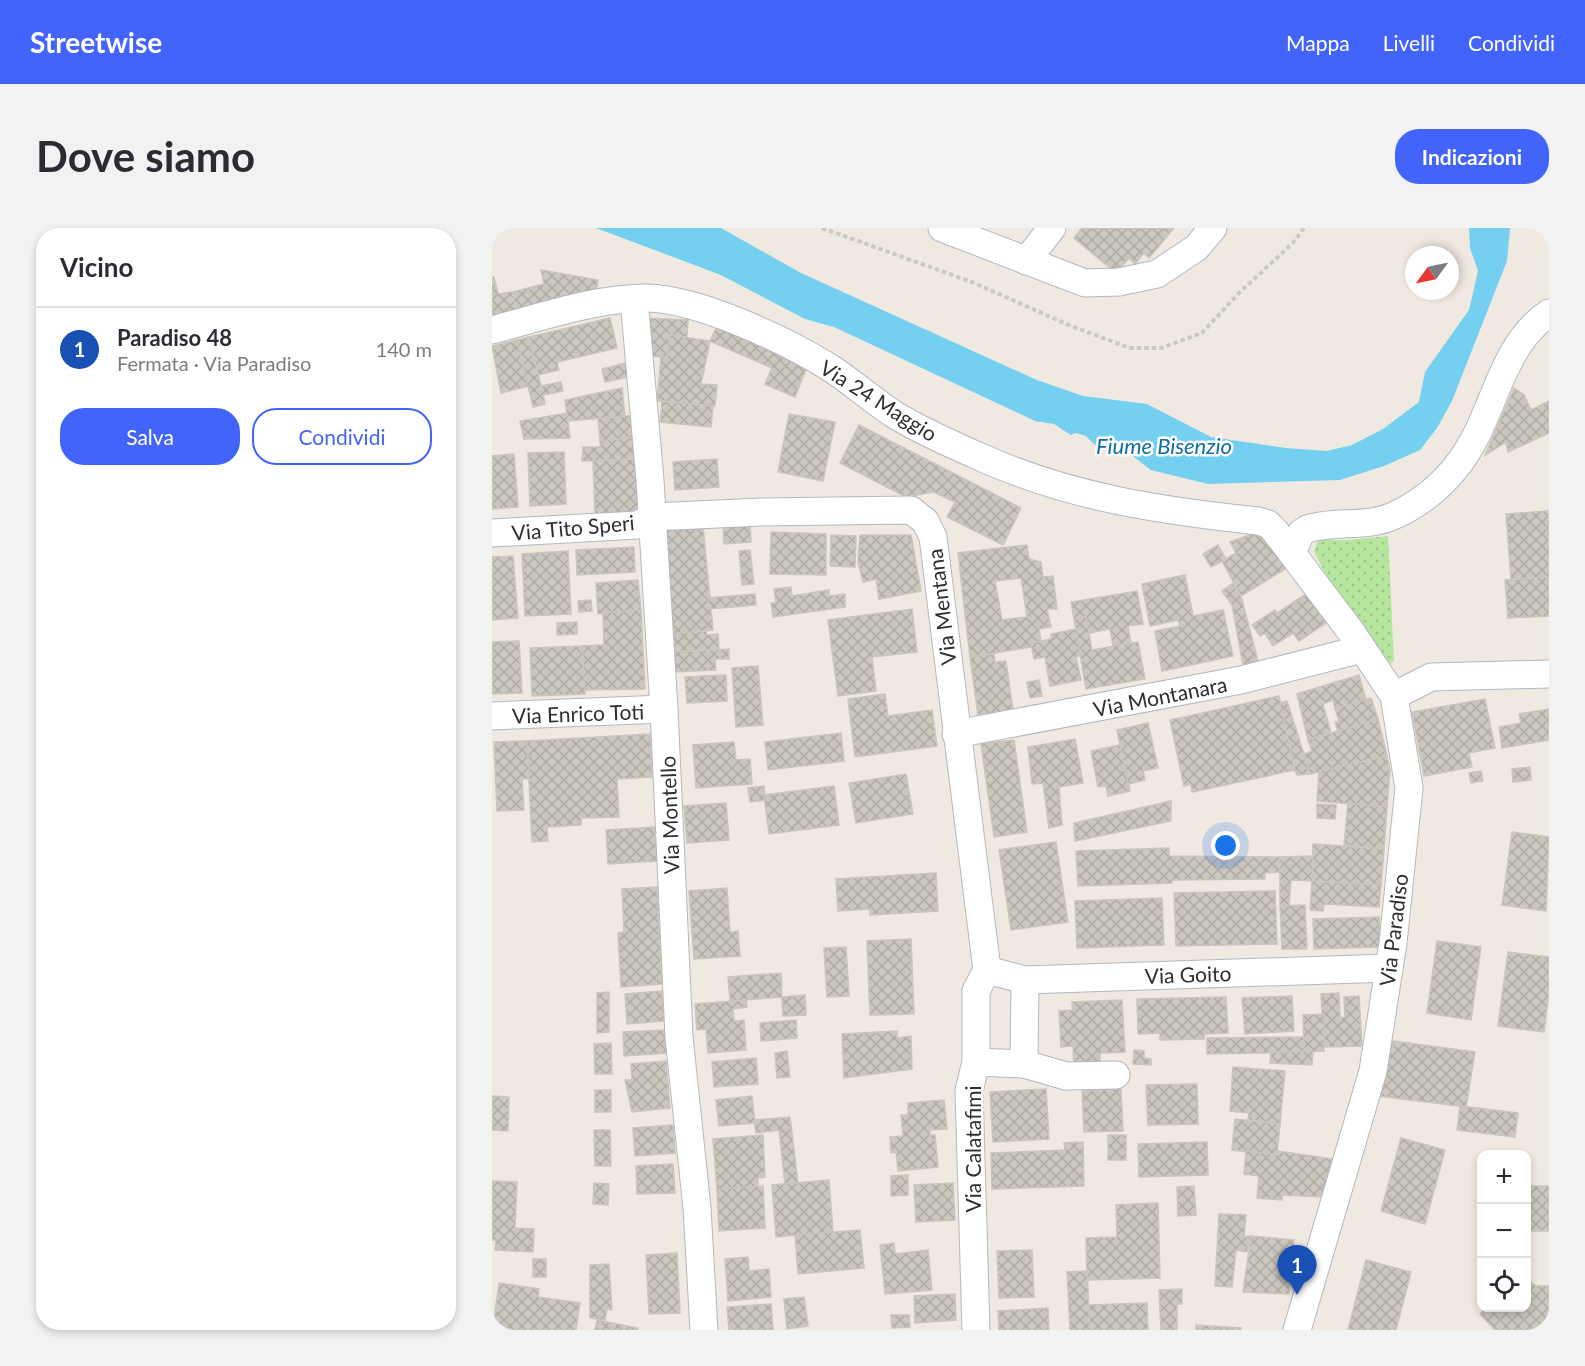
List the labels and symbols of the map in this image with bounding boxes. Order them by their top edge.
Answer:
north arrow [1405,246,1459,300]
street label: Via 24 Maggio [816,354,942,446]
water label: Fiume Bisenzio [1096,432,1232,459]
street label: Via Tito Speri [511,509,635,545]
street label: Via Mentana [921,547,961,667]
street label: Via Montanara [1091,671,1229,721]
street label: Via Enrico Toti [511,698,645,728]
street label: Via Montello [654,755,684,874]
your location [1211,831,1240,860]
street label: Via Paradiso [1374,872,1412,988]
street label: Via Goito [1144,960,1232,988]
street label: Via Calatafimi [960,1086,985,1212]
pin: 1 [1278,1246,1316,1295]

